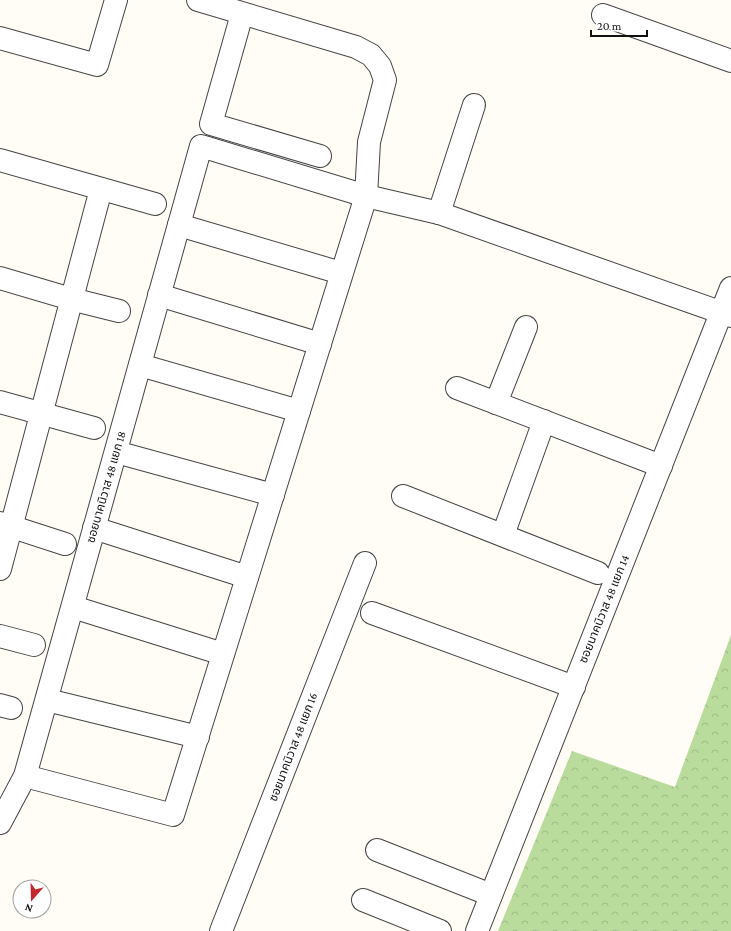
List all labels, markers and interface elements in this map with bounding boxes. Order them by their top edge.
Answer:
scale bar [591,12,647,38]
text: 20 m [597,19,622,33]
street label: ซอยนาคนิวาส 48 แยก 18 [83,429,129,545]
street label: ซอยนาคนิวาส 48 แยก 14 [576,553,632,665]
street label: ซอยนาคนิวาส 48 แยก 16 [266,691,320,803]
north arrow [12,879,52,919]
text: N [23,901,34,915]

